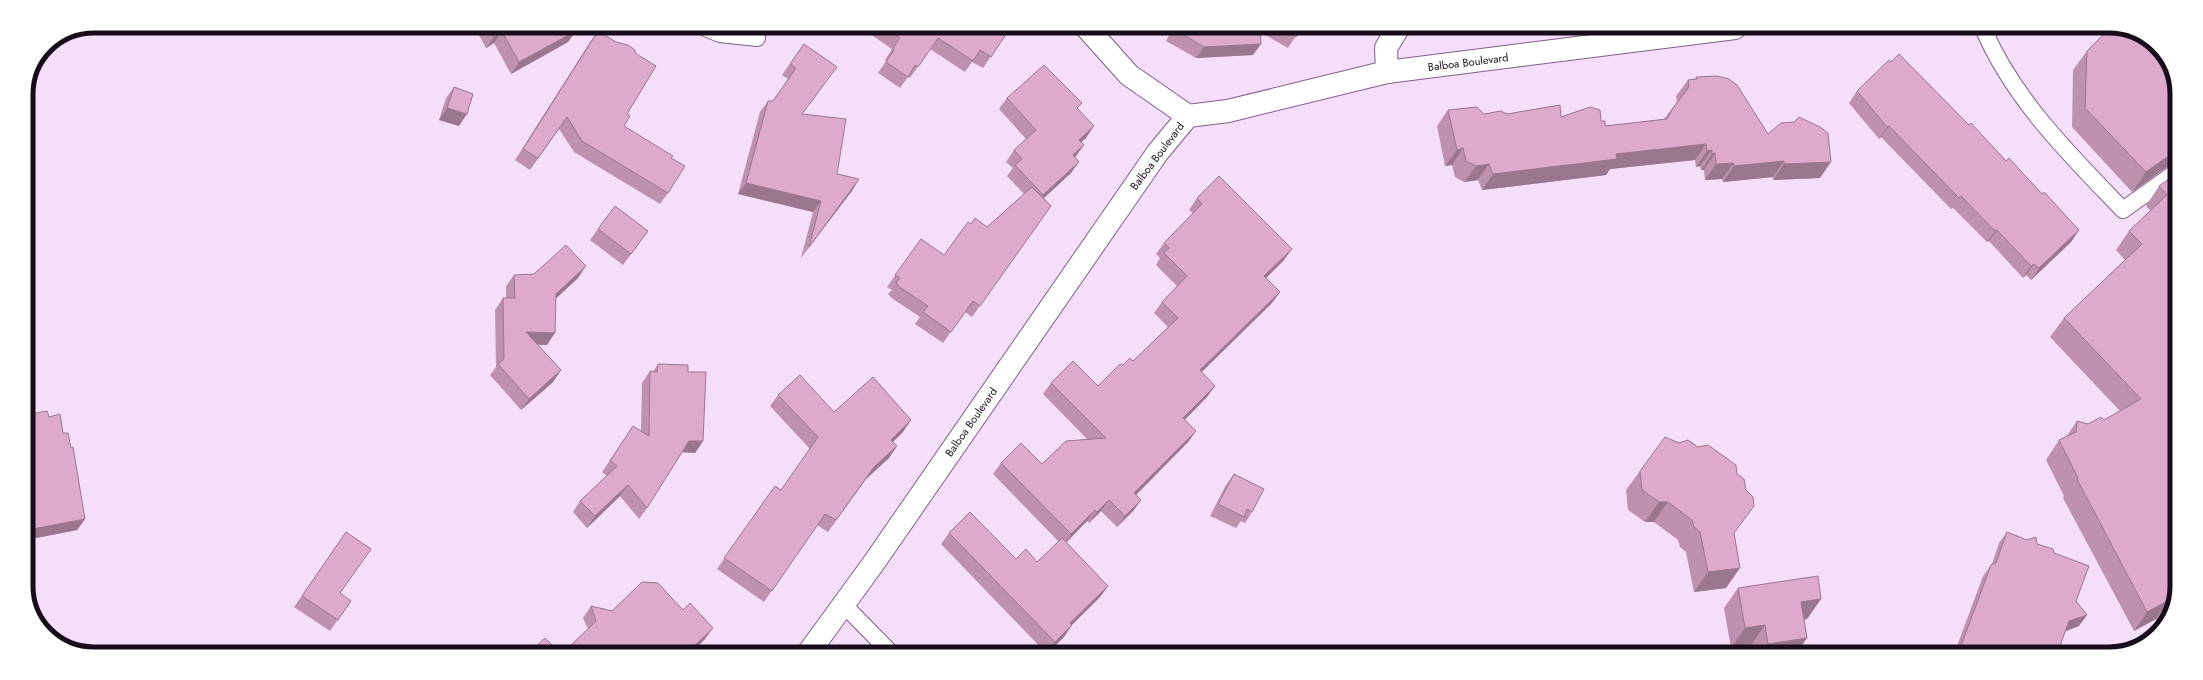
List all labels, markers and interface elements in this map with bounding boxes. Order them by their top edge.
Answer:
street label: Balboa Boulevard [1427,49,1509,75]
street label: Balboa Boulevard [1126,119,1188,193]
street label: Balboa Boulevard [941,384,1001,460]

